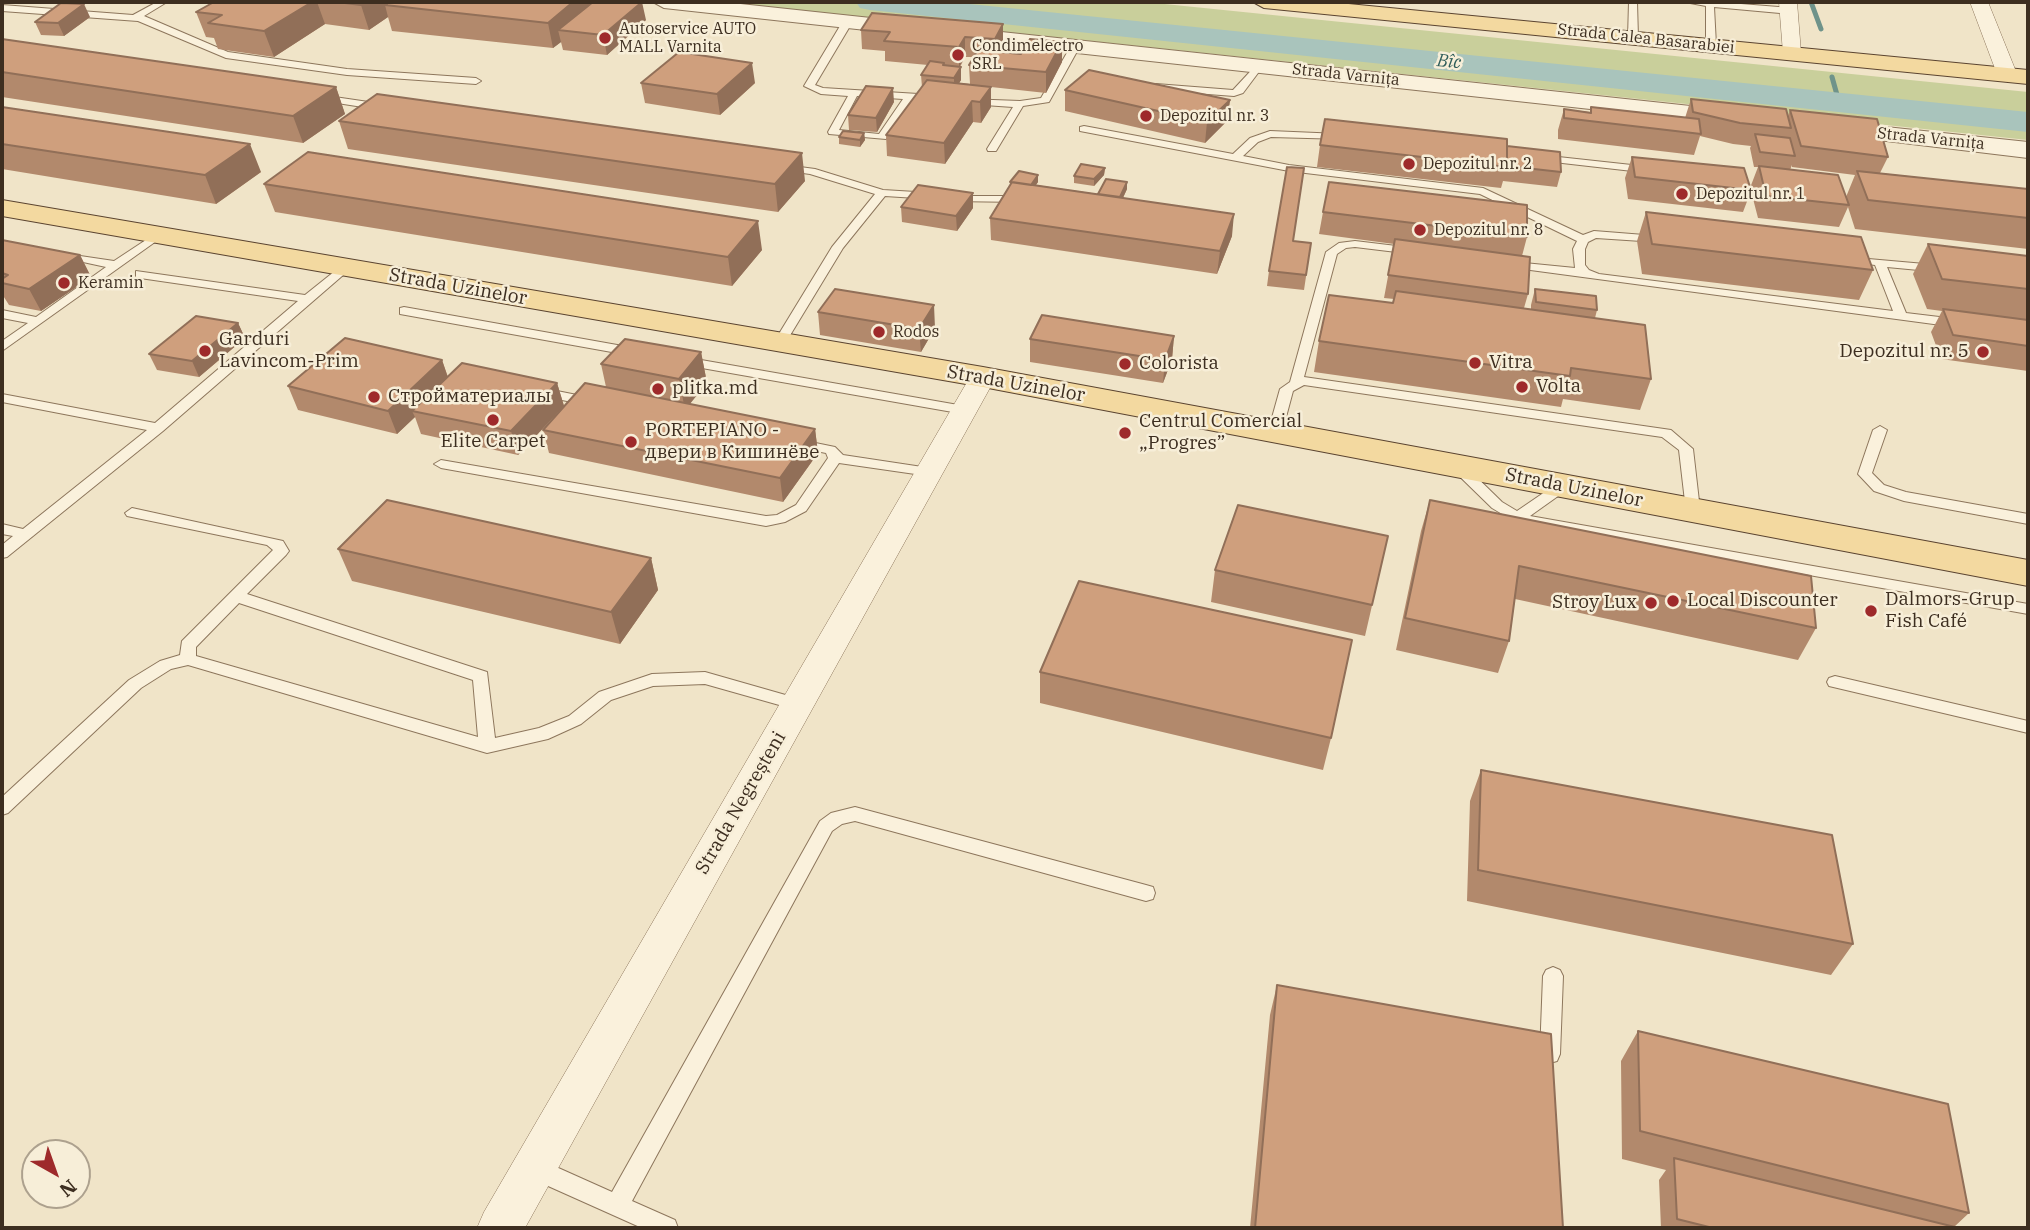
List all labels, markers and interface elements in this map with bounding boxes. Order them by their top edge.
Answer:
place label: Autoservice AUTO MALL Varnita [619,19,756,57]
street label: Strada Calea Basarabiei [1557,20,1735,58]
marker: Autoservice AUTO MALL Varnita [597,30,613,46]
place label: Condimelectro SRL [972,36,1083,74]
marker: Condimelectro SRL [950,47,966,63]
water label: Bîc [1436,50,1462,74]
street label: Strada Varnița [1291,60,1401,90]
place label: Depozitul nr. 3 [1160,106,1269,126]
marker: Depozitul nr. 3 [1138,108,1154,124]
street label: Strada Varnița [1876,124,1986,154]
place label: Depozitul nr. 2 [1423,154,1532,174]
marker: Depozitul nr. 2 [1401,156,1417,172]
place label: Depozitul nr. 1 [1696,184,1805,204]
marker: Depozitul nr. 1 [1674,186,1690,202]
place label: Depozitul nr. 8 [1434,220,1543,240]
marker: Depozitul nr. 8 [1412,222,1428,238]
street label: Strada Uzinelor [387,264,529,310]
place label: Keramin [78,273,144,293]
marker: Keramin [56,275,72,291]
place label: Rodos [893,322,939,342]
marker: Rodos [871,324,887,340]
place label: Garduri Lavincom-Prim [219,329,359,373]
place label: Depozitul nr. 5 [1839,341,1969,363]
marker: Garduri Lavincom-Prim [197,343,213,359]
marker: Depozitul nr. 5 [1975,344,1991,360]
place label: Vitra [1489,352,1533,374]
place label: Colorista [1139,353,1219,375]
marker: Vitra [1467,355,1483,371]
marker: Colorista [1117,356,1133,372]
street label: Strada Uzinelor [945,361,1087,407]
place label: Volta [1536,376,1581,398]
place label: plitka.md [672,378,758,400]
marker: Volta [1514,379,1530,395]
marker: plitka.md [650,381,666,397]
place label: Стройматериалы [388,386,551,408]
marker: Стройматериалы [366,389,382,405]
place label: Centrul Comercial „Progres” [1139,411,1302,455]
marker: Elite Carpet [485,412,501,428]
place label: PORTEPIANO - двери в Кишинёве [645,420,819,464]
marker: Centrul Comercial „Progres” [1117,425,1133,441]
place label: Elite Carpet [441,431,545,453]
marker: PORTEPIANO - двери в Кишинёве [623,434,639,450]
street label: Strada Uzinelor [1503,463,1645,513]
place label: Dalmors-Grup Fish Café [1885,589,2015,633]
place label: Local Discounter [1687,590,1838,612]
place label: Stroy Lux [1552,592,1637,614]
marker: Local Discounter [1665,593,1681,609]
marker: Stroy Lux [1643,595,1659,611]
marker: Dalmors-Grup Fish Café [1863,603,1879,619]
street label: Strada Negreșteni [691,728,791,878]
north arrow [21,1139,91,1209]
text: N [55,1175,82,1203]

